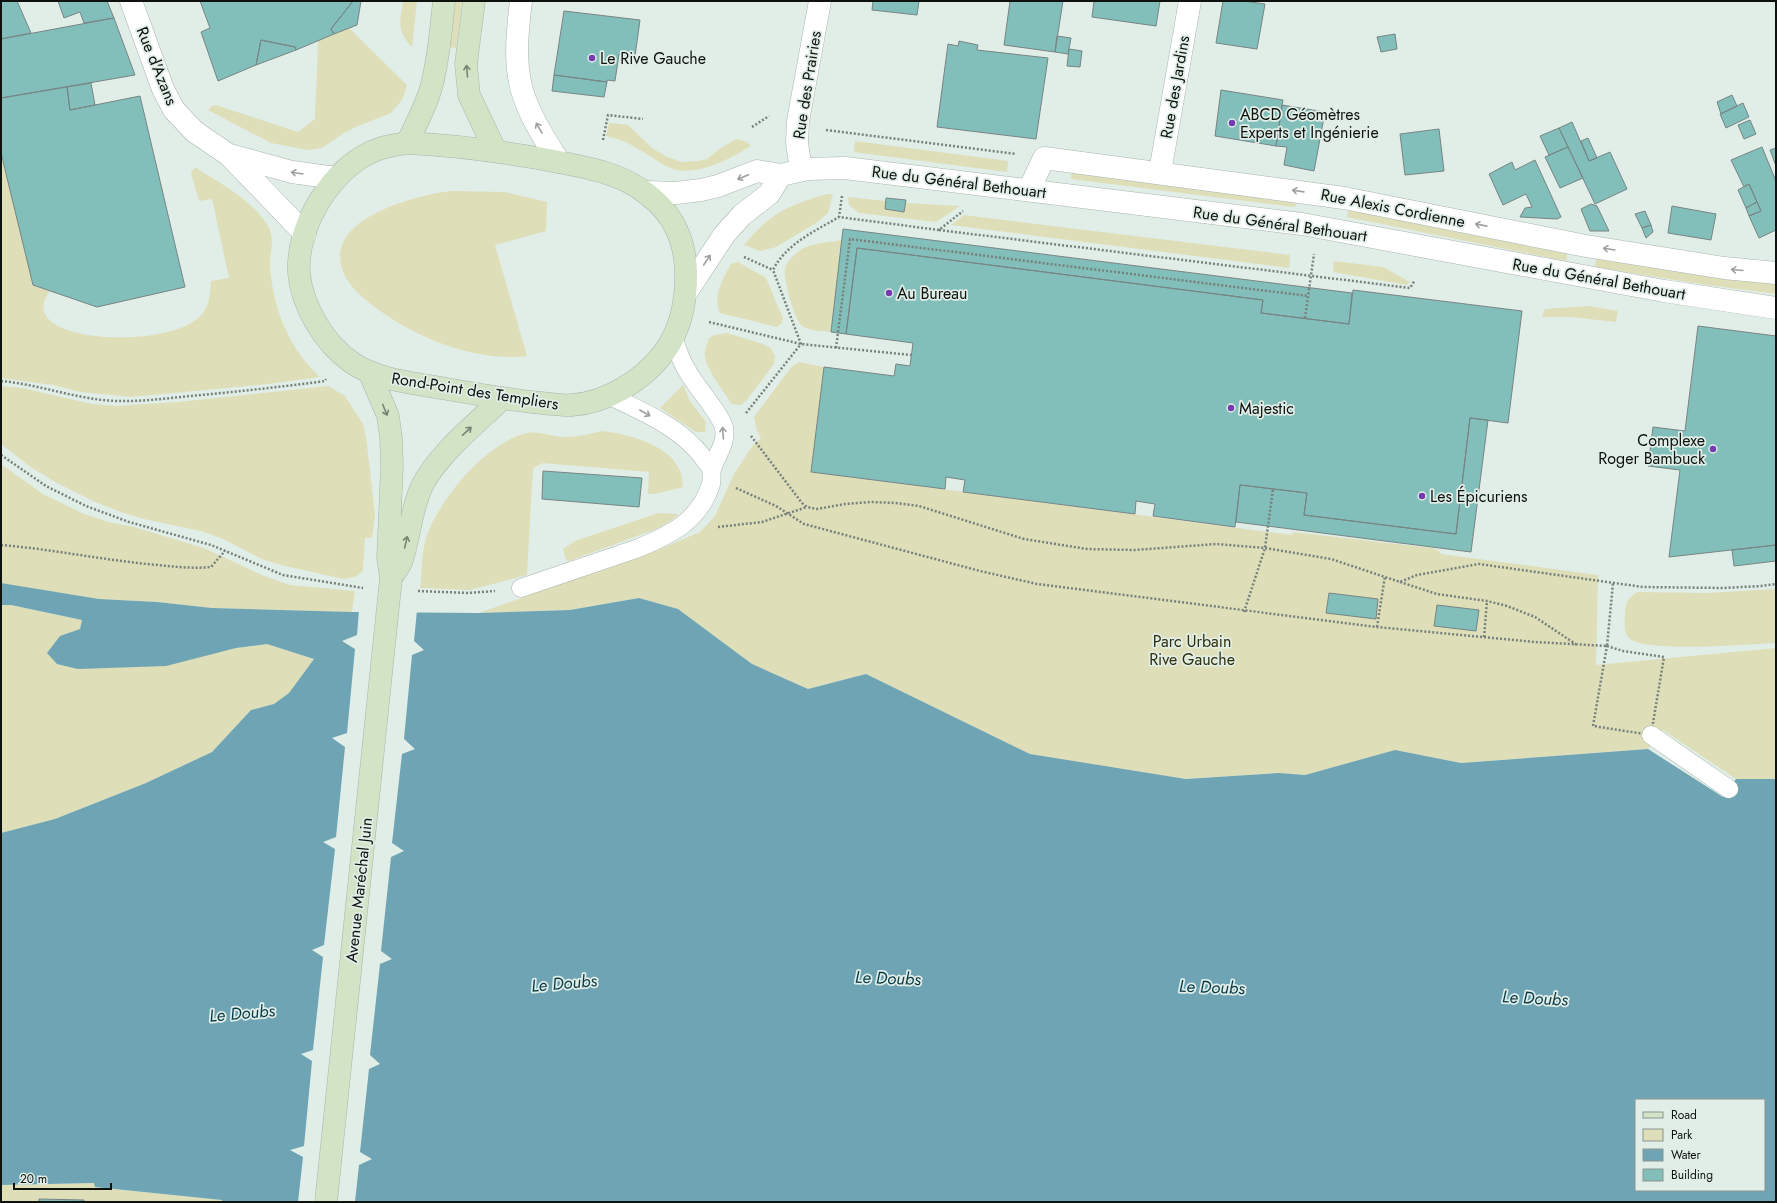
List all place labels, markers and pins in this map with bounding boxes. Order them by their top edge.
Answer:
place label: Le Rive Gauche [600,47,706,70]
marker: Le Rive Gauche [587,53,597,63]
place label: ABCD Géomètres Experts et Ingénierie [1240,103,1379,144]
marker: ABCD Géomètres Experts et Ingénierie [1227,118,1237,128]
place label: Au Bureau [897,282,967,305]
marker: Au Bureau [884,288,894,298]
place label: Majestic [1239,397,1294,420]
marker: Majestic [1226,403,1236,413]
place label: Complexe Roger Bambuck [1598,429,1706,470]
marker: Complexe Roger Bambuck [1708,444,1718,454]
place label: Les Épicuriens [1430,485,1528,508]
marker: Les Épicuriens [1417,491,1427,501]

